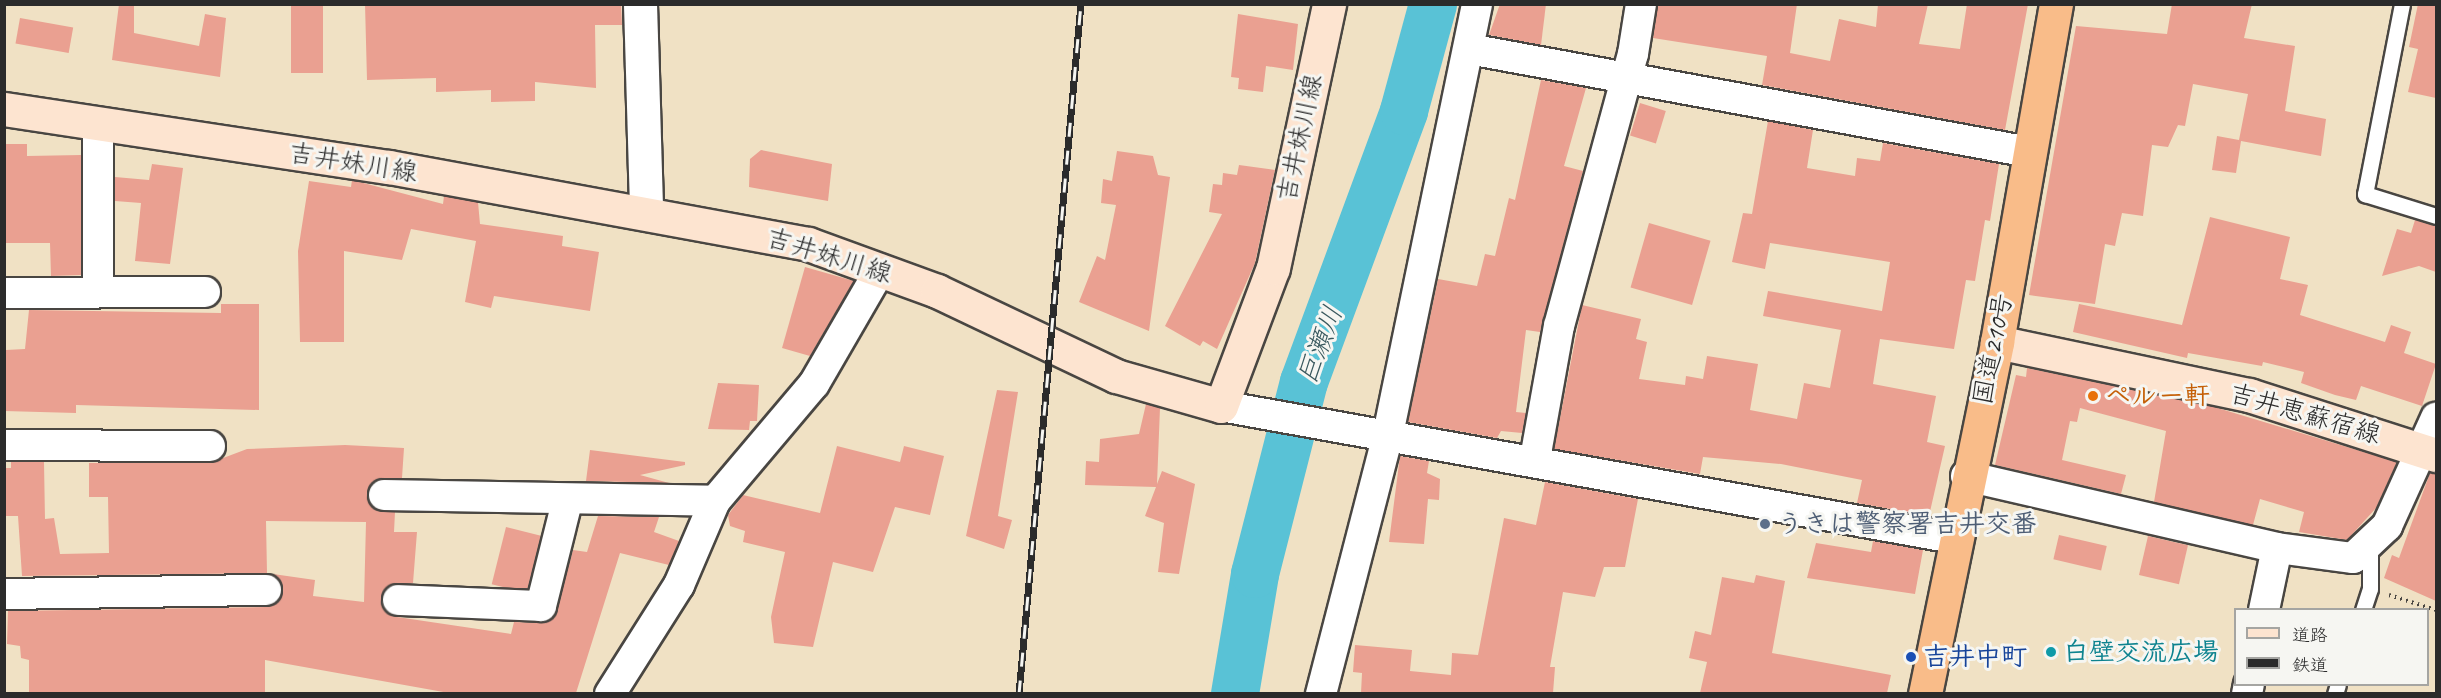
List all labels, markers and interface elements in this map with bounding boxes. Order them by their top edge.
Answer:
street label: 吉井妹川線 [1271,71,1329,205]
street label: 吉井妹川線 [286,137,420,189]
street label: 吉井妹川線 [762,222,896,290]
street label: 国道210号 [1967,291,2019,407]
water label: 巨瀬川 [1290,301,1350,389]
street label: 吉井恵蘇宿線 [2226,378,2384,450]
place label: ペルー軒 [2105,380,2210,412]
marker: ペルー軒 [2086,389,2100,403]
place label: うきは警察署吉井交番 [1777,508,2037,540]
marker: うきは警察署吉井交番 [1758,517,1772,531]
legend [2234,608,2429,686]
text: 道路 [2292,624,2328,646]
place label: 白壁交流広場 [2063,636,2219,668]
place label: 吉井中町 [1923,641,2027,673]
marker: 白壁交流広場 [2044,645,2058,659]
marker: 吉井中町 [1904,650,1918,664]
text: 鉄道 [2292,654,2328,676]

